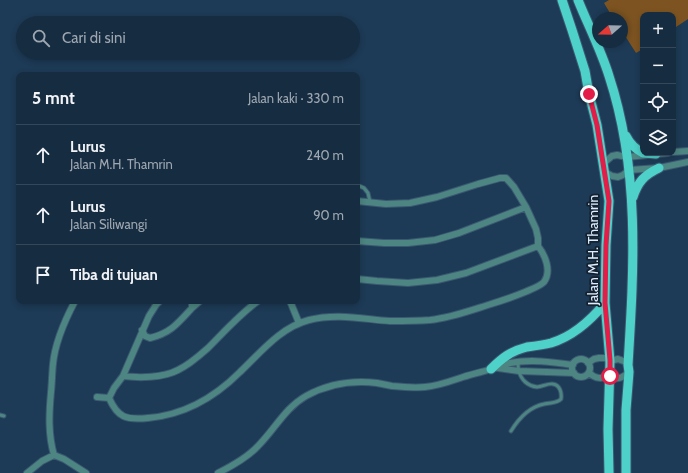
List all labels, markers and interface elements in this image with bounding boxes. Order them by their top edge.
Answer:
north arrow [592,12,628,48]
map controls [640,12,676,156]
button: + [640,12,676,48]
search box [16,16,360,60]
icon: search [30,27,52,49]
text: Cari di sini [62,29,126,47]
button: − [640,48,676,84]
button: locate [640,84,676,120]
route end [580,85,598,103]
text: 5 mnt [32,88,75,108]
text: Jalan kaki · 330 m [248,90,344,106]
button: layers [640,120,676,156]
text: Lurus [70,138,105,156]
icon: ahead [32,144,54,166]
text: 240 m [306,147,344,163]
text: Jalan M.H. Thamrin [70,156,173,172]
street label: Jalan M.H. Thamrin [584,195,602,306]
text: Lurus [70,198,105,216]
icon: ahead [32,204,54,226]
text: 90 m [313,207,344,223]
text: Jalan Siliwangi [70,216,147,232]
icon: arrive [32,264,54,286]
text: Tiba di tujuan [70,266,158,284]
route start [601,367,619,385]

